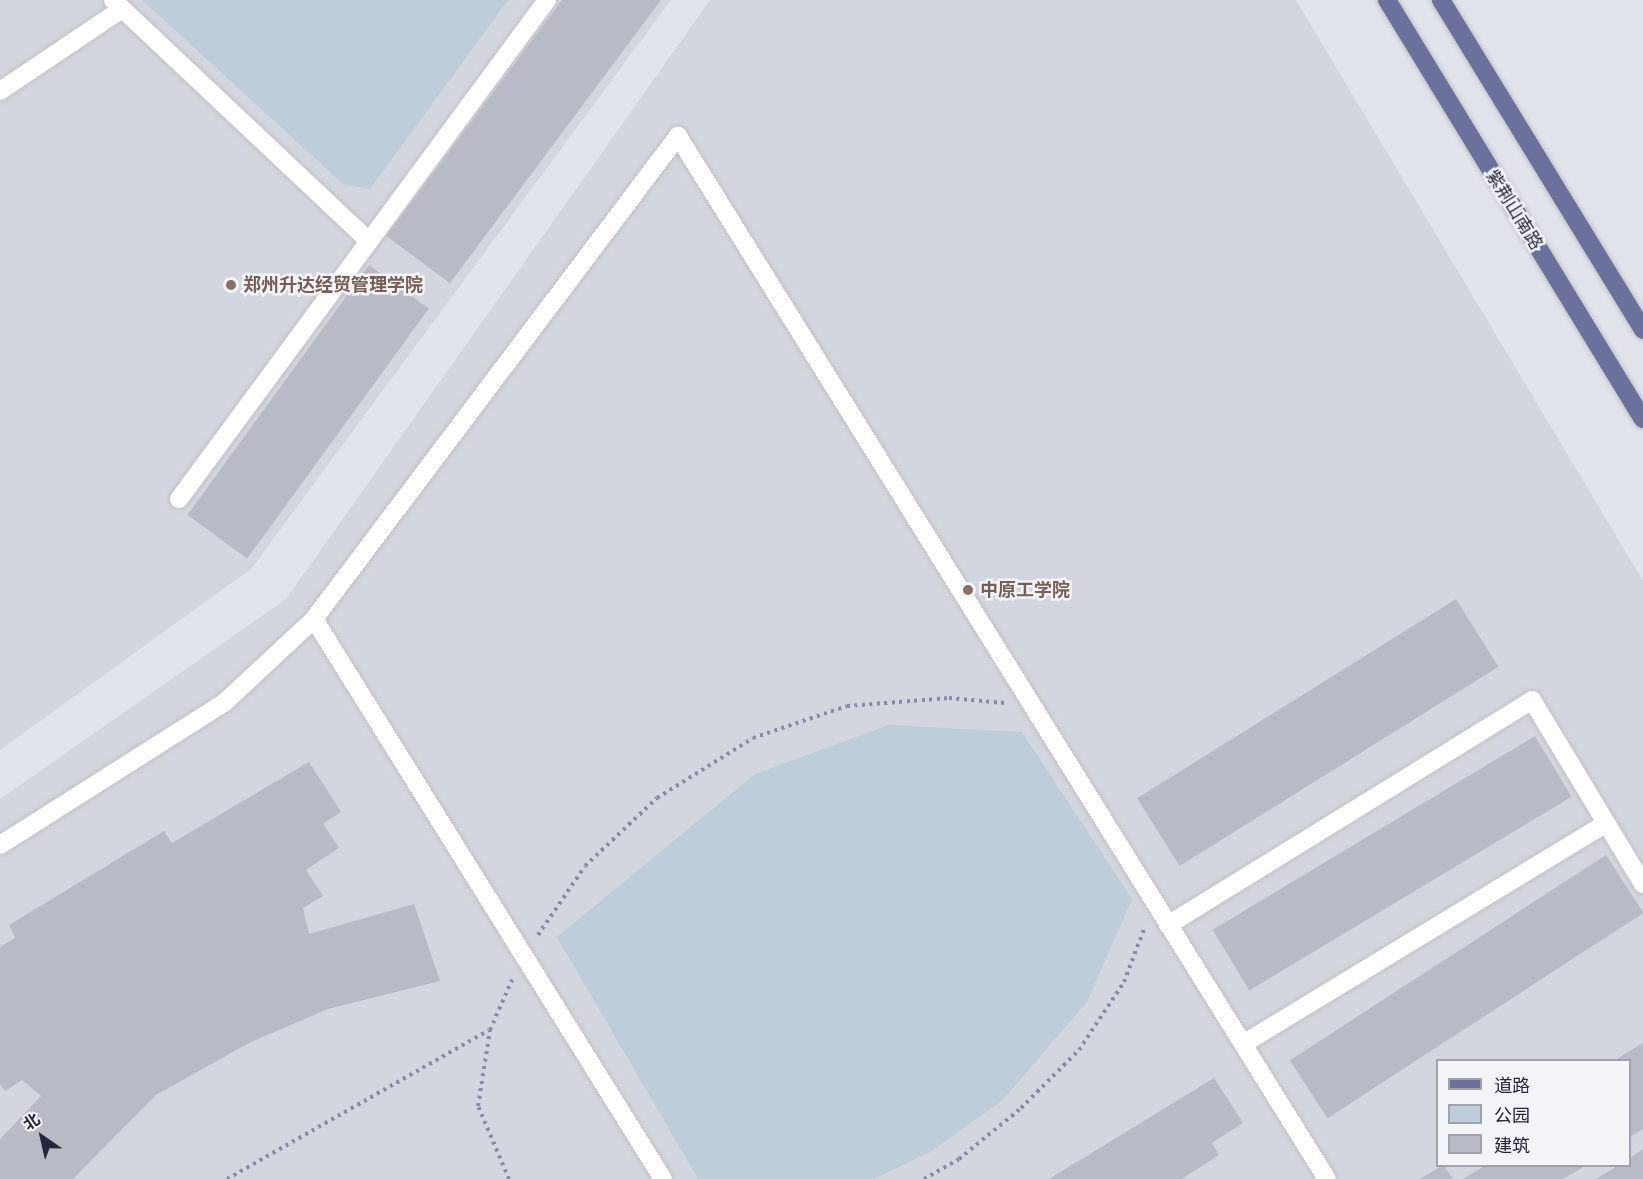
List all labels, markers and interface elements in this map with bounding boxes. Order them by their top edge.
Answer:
street label: 紫荆山南路 [1481,166,1547,254]
place label: 郑州升达经贸管理学院 [243,274,423,296]
marker: 郑州升达经贸管理学院 [224,278,238,292]
place label: 中原工学院 [980,579,1070,601]
marker: 中原工学院 [961,583,975,597]
legend [1436,1059,1631,1167]
text: 道路 [1494,1075,1530,1096]
text: 公园 [1494,1105,1530,1126]
north arrow [12,1107,72,1167]
text: 北 [20,1109,44,1134]
text: 建筑 [1494,1135,1530,1156]

